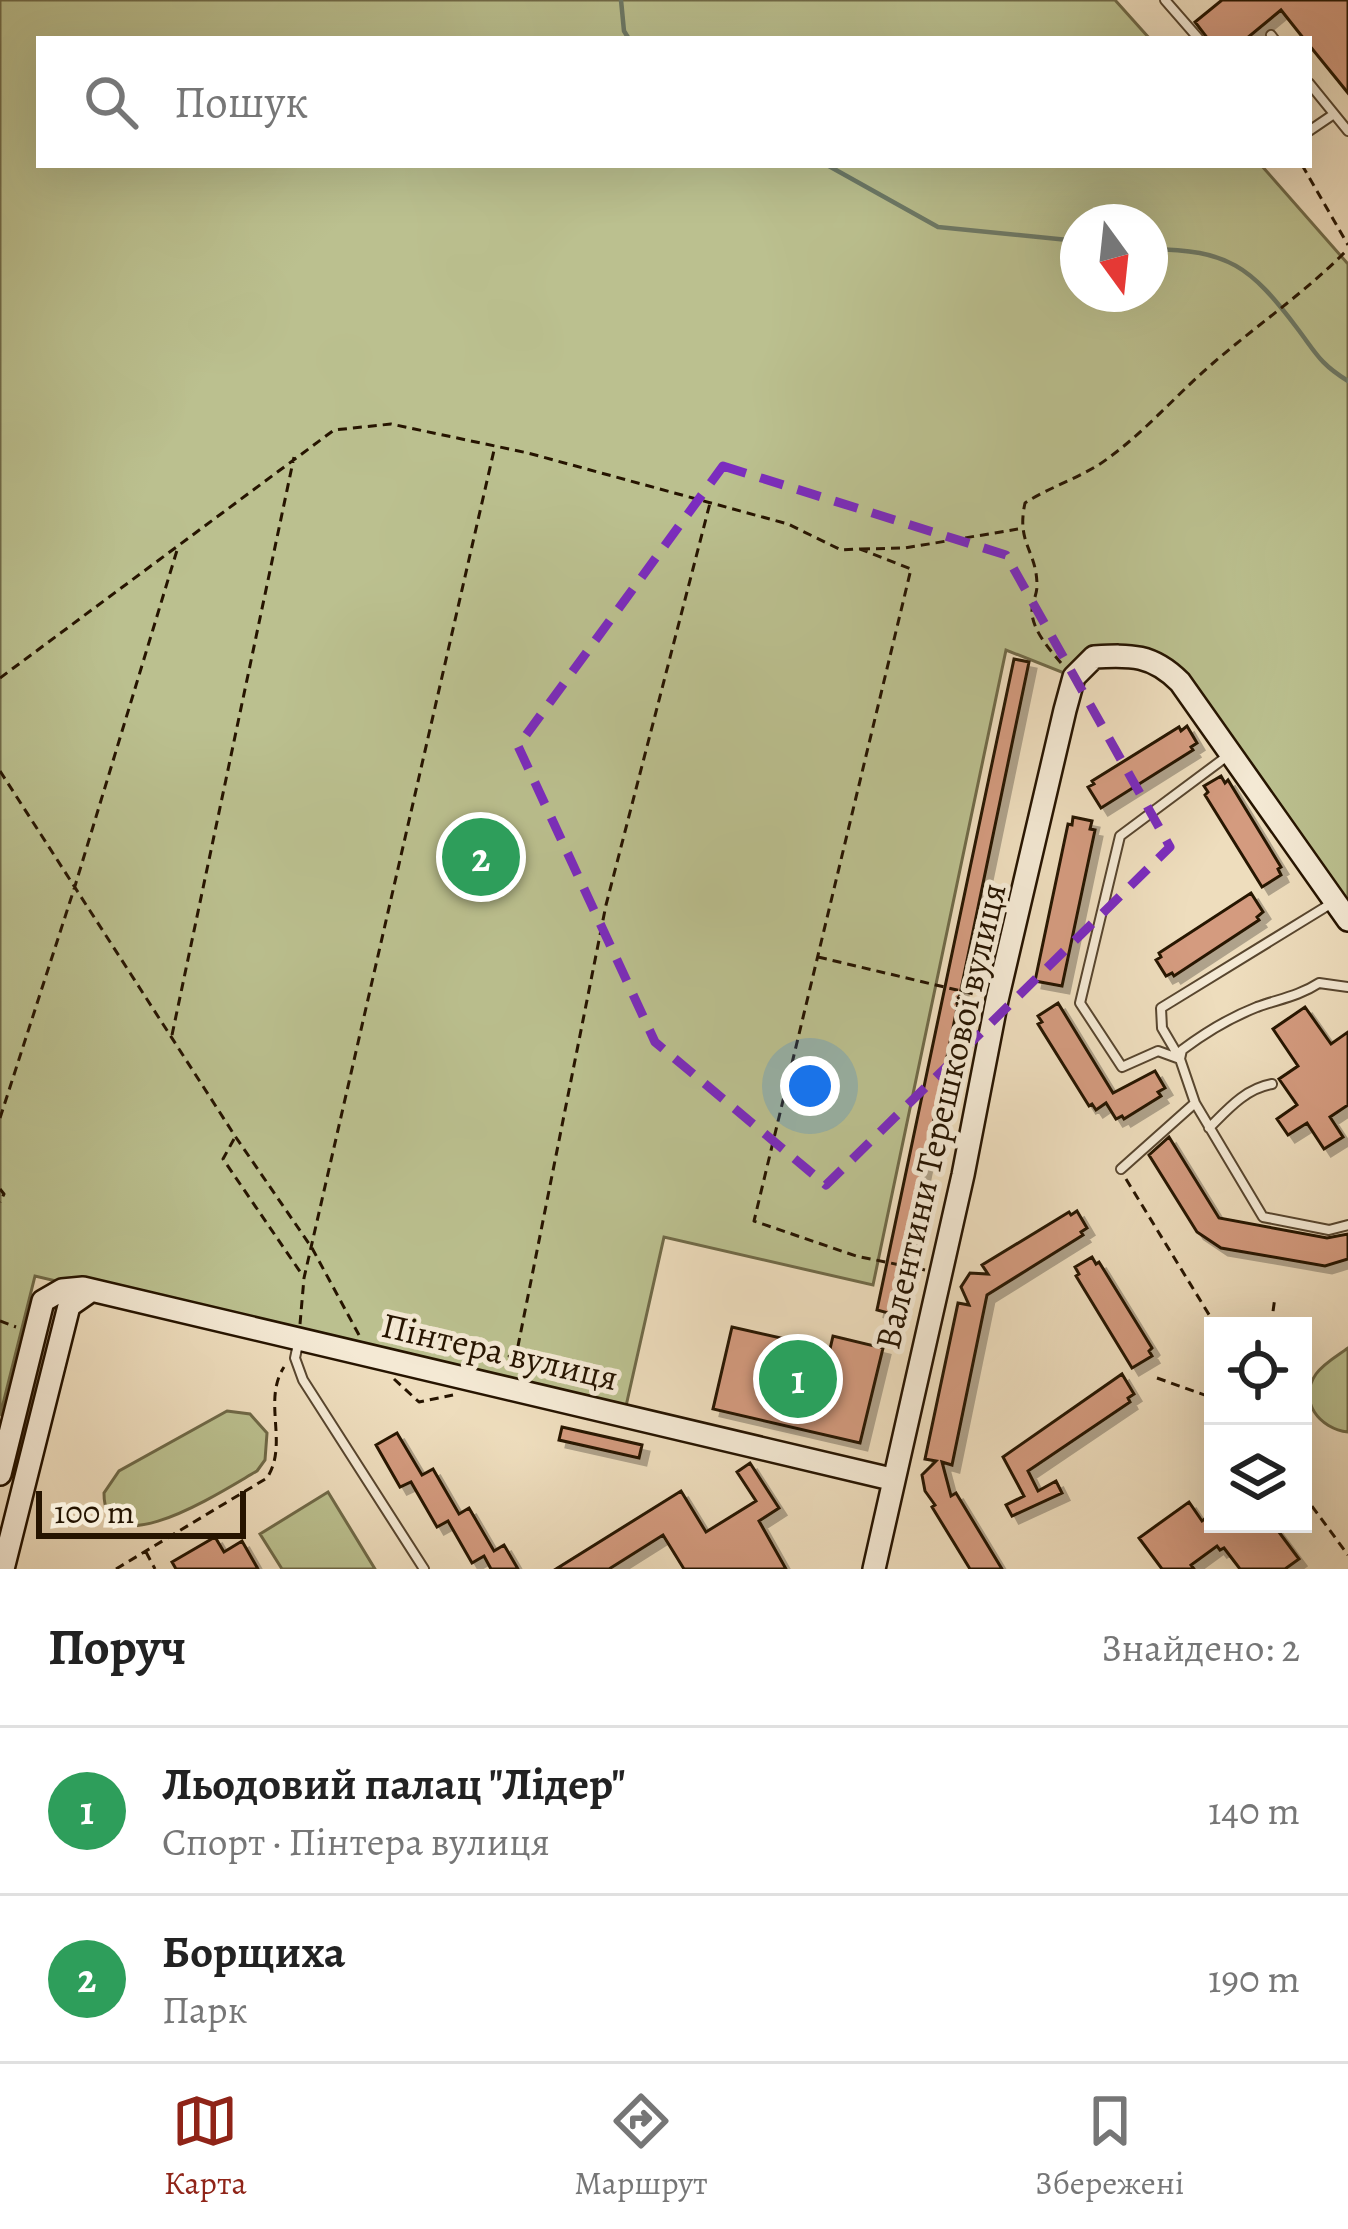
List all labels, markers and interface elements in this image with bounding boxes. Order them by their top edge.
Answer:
search box [36,36,1312,168]
icon: search [78,69,144,135]
text: Пошук [174,71,308,133]
north arrow [1060,204,1168,312]
pin: 2 [442,812,520,902]
street label: Валентини Терешкової вулиця [862,878,1018,1354]
your location [780,1056,840,1116]
street label: Пінтера вулиця [377,1300,623,1402]
map controls [1204,1317,1312,1533]
button: locate [1204,1317,1312,1425]
pin: 1 [759,1334,837,1424]
button: layers [1204,1425,1312,1533]
scale bar [36,1485,246,1538]
text: 100 m [54,1489,134,1534]
text: Поруч [48,1612,186,1682]
text: Знайдено: 2 [1101,1621,1300,1674]
text: Льодовий палац "Лідер" [162,1753,626,1815]
text: 1 [80,1784,94,1837]
text: 140 m [1208,1784,1300,1837]
text: Спорт · Пінтера вулиця [162,1815,550,1868]
text: Борщиха [162,1921,346,1983]
text: 2 [78,1952,96,2005]
text: 190 m [1208,1952,1300,2005]
text: Парк [162,1983,248,2036]
tab: Карта [164,2088,247,2205]
tab: Маршрут [574,2088,708,2205]
tab: Збережені [1035,2088,1184,2205]

